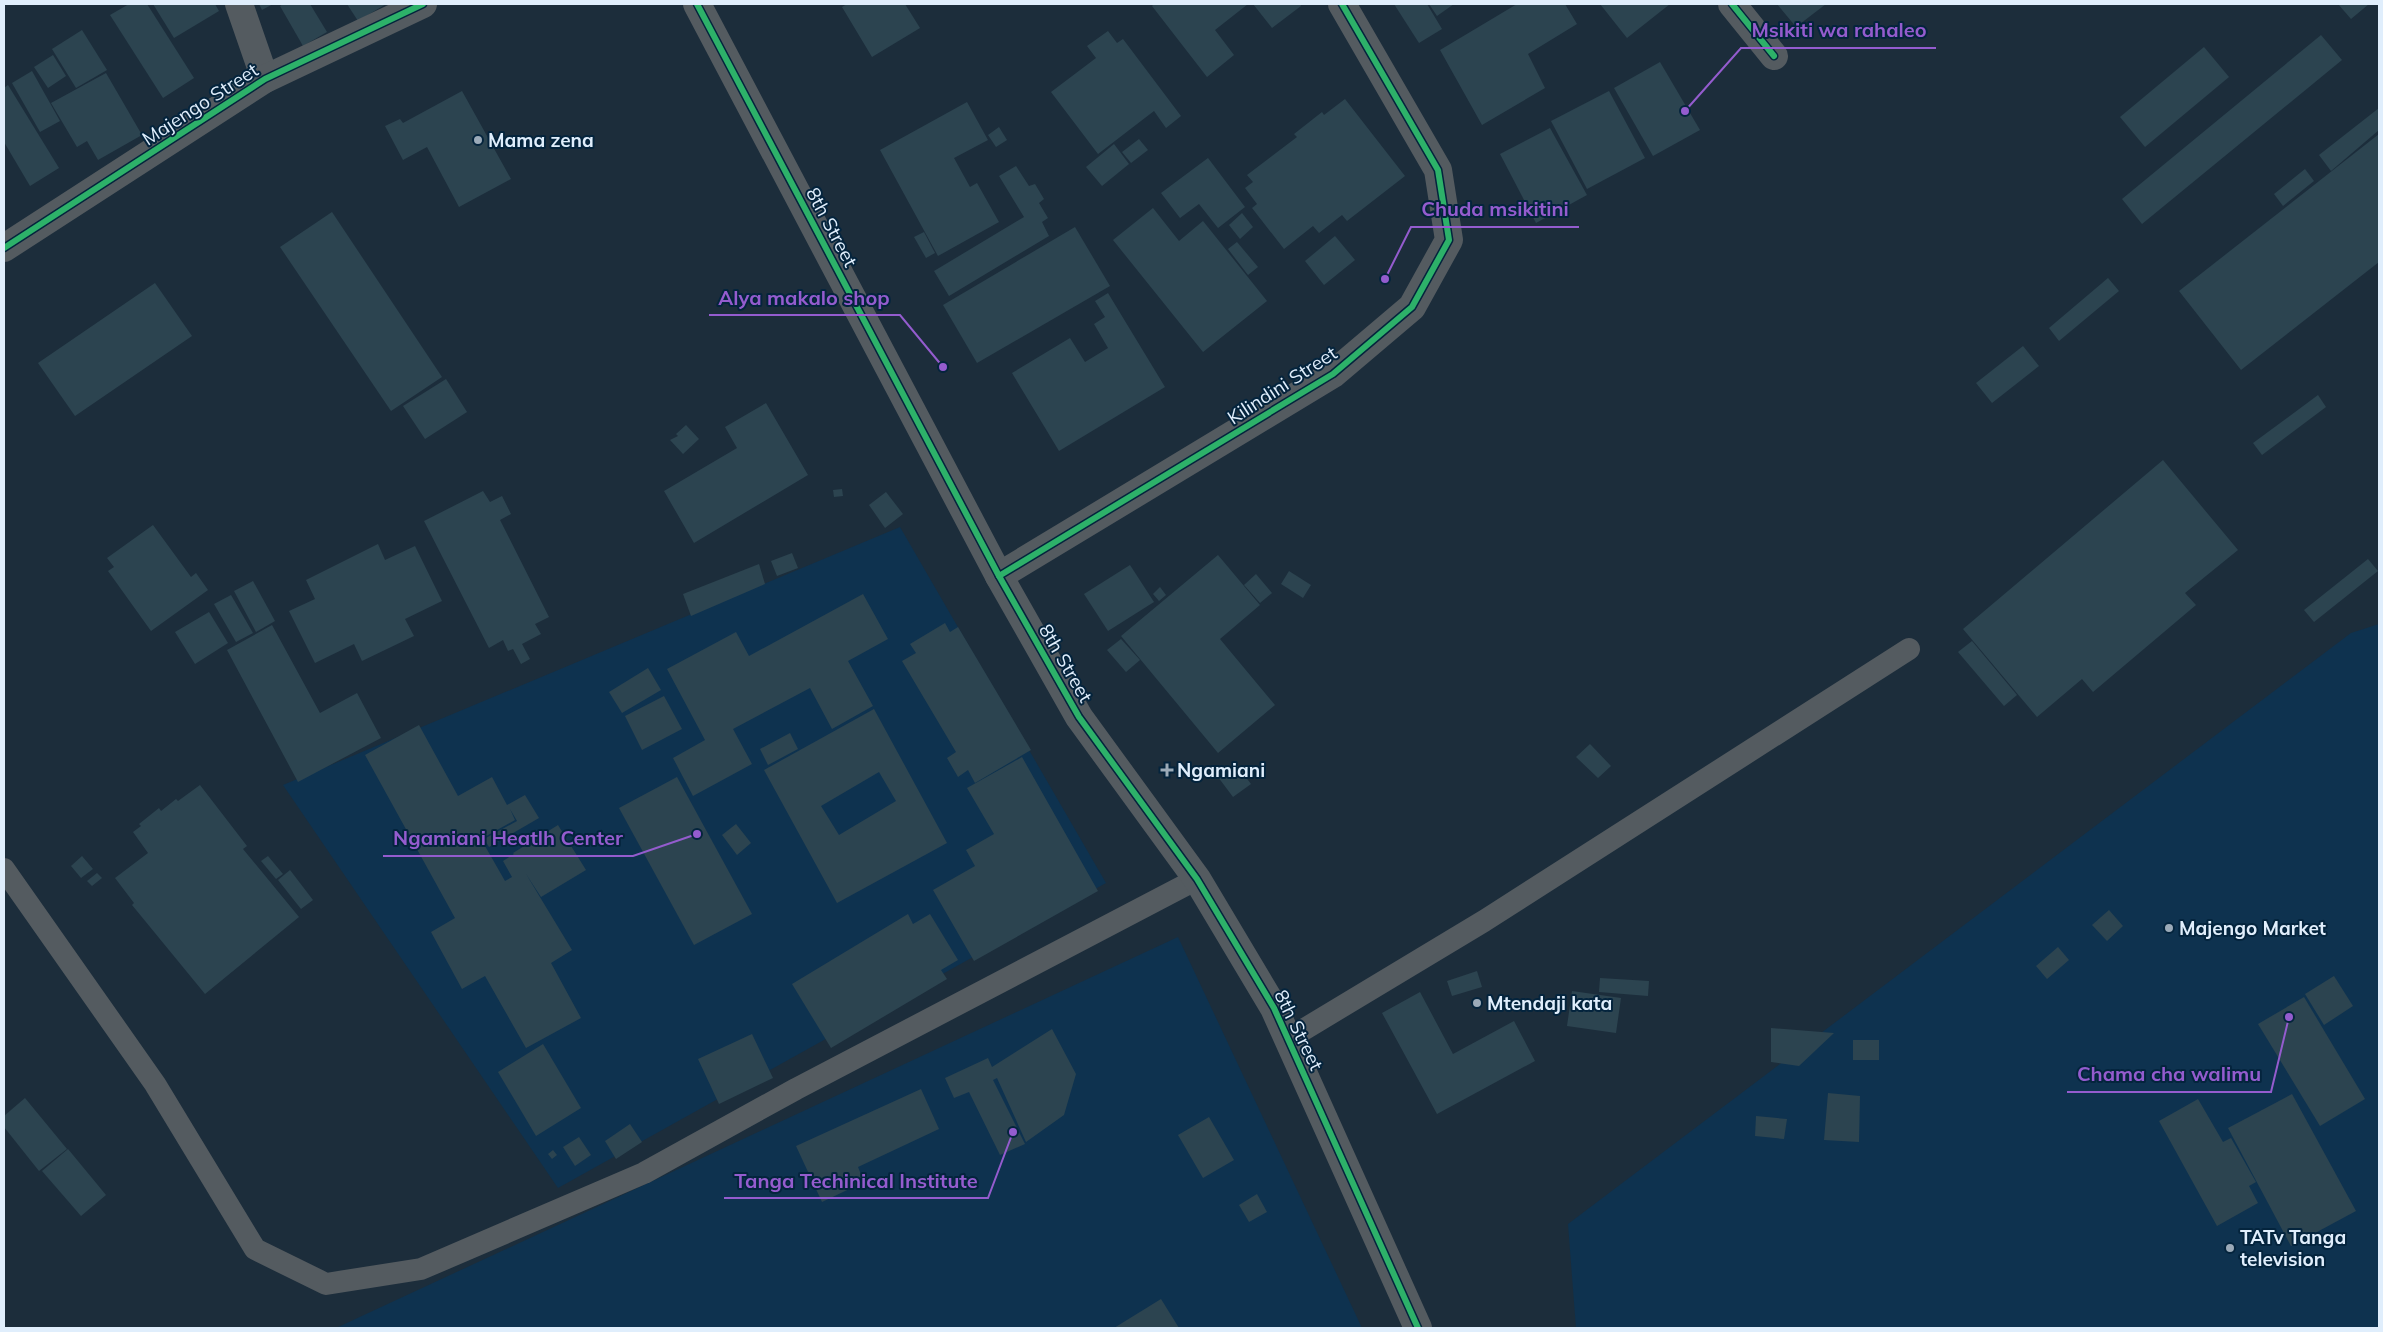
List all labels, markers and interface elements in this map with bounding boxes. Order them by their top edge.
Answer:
callout: Msikiti wa rahaleo [1741,13,1936,48]
text: Msikiti wa rahaleo [1751,17,1927,42]
street label: Majengo Street [137,57,263,150]
place label: Mama zena [488,128,594,152]
marker: Mama zena [472,134,484,146]
street label: 8th Street [801,183,863,271]
callout: Chuda msikitini [1411,192,1579,227]
text: Chuda msikitini [1421,196,1569,221]
callout: Alya makalo shop [709,280,900,315]
text: Alya makalo shop [718,285,890,310]
street label: Kilindini Street [1223,340,1342,429]
street label: 8th Street [1034,619,1098,707]
place label: Ngamiani [1177,758,1265,782]
marker: Ngamiani [1161,764,1173,776]
callout: Ngamiani Heatlh Center [383,821,633,856]
text: Ngamiani Heatlh Center [393,825,623,850]
place label: Majengo Market [2179,916,2326,940]
marker: Majengo Market [2163,922,2175,934]
street label: 8th Street [1269,986,1329,1075]
place label: Mtendaji kata [1487,991,1612,1015]
marker: Mtendaji kata [1471,997,1483,1009]
callout: Chama cha walimu [2067,1057,2271,1092]
text: Chama cha walimu [2077,1061,2261,1086]
callout: Tanga Techinical Institute [724,1163,988,1198]
text: Tanga Techinical Institute [734,1168,978,1193]
place label: TATv Tanga television [2240,1225,2346,1271]
marker: TATv Tanga television [2224,1242,2236,1254]

